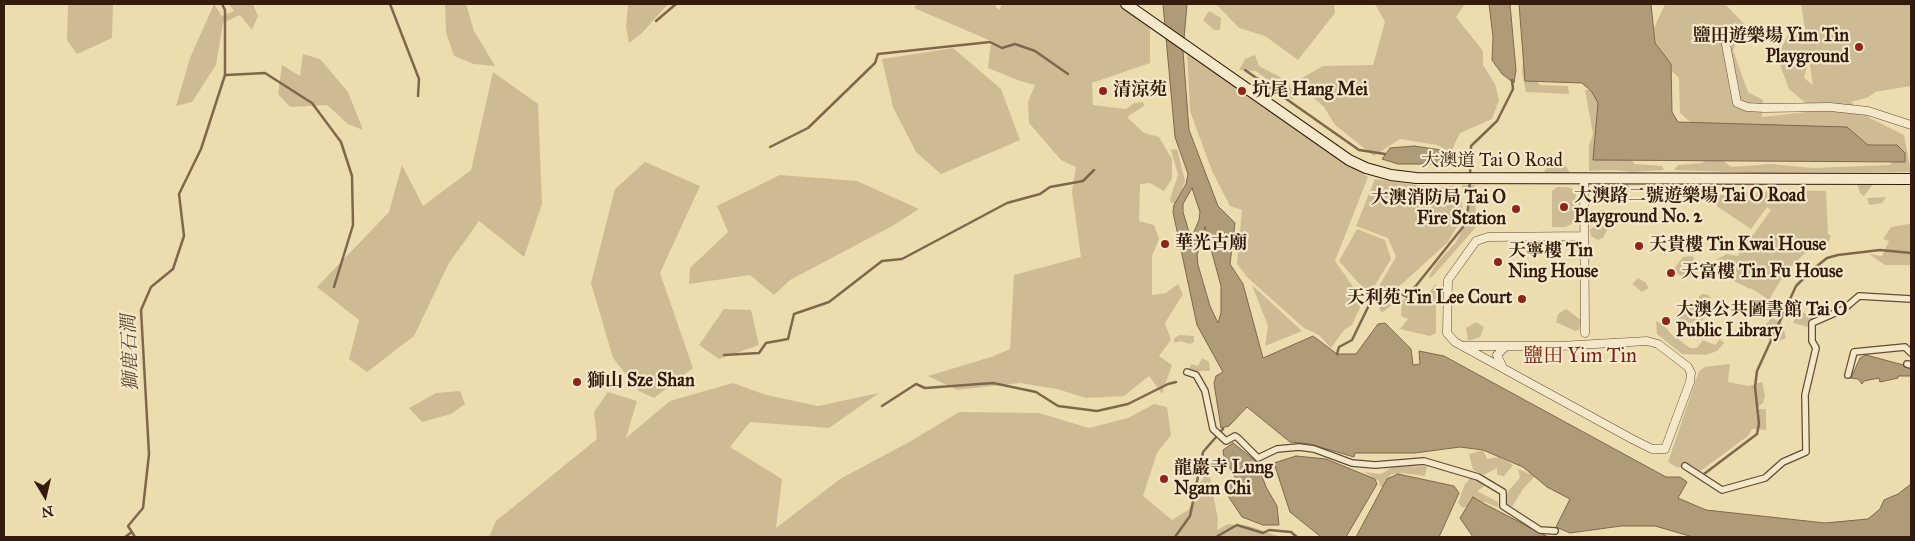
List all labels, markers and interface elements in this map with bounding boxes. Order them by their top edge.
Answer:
place label: 鹽田遊樂場 Yim Tin Playground [1693,26,1849,68]
marker: 鹽田遊樂場 Yim Tin Playground [1853,41,1865,53]
place label: 清涼苑 [1113,80,1167,102]
place label: 坑尾 Hang Mei [1252,80,1368,102]
marker: 清涼苑 [1097,85,1109,97]
marker: 坑尾 Hang Mei [1236,85,1248,97]
street label: 大澳道 Tai O Road [1421,151,1563,173]
place label: 大澳路二號遊樂場 Tai O Road Playground No. 2 [1574,186,1806,228]
place label: 大澳消防局 Tai O Fire Station [1371,188,1506,230]
marker: 大澳路二號遊樂場 Tai O Road Playground No. 2 [1558,201,1570,213]
marker: 大澳消防局 Tai O Fire Station [1510,203,1522,215]
place label: 華光古廟 [1175,233,1247,255]
place label: 天貴樓 Tin Kwai House [1649,235,1826,257]
marker: 華光古廟 [1159,238,1171,250]
marker: 天貴樓 Tin Kwai House [1633,240,1645,252]
place label: 天寧樓 Tin Ning House [1508,241,1598,284]
marker: 天寧樓 Tin Ning House [1492,256,1504,268]
place label: 天富樓 Tin Fu House [1681,262,1843,284]
marker: 天富樓 Tin Fu House [1665,267,1677,279]
place label: 天利苑 Tin Lee Court [1347,288,1512,310]
marker: 天利苑 Tin Lee Court [1516,293,1528,305]
place label: 大澳公共圖書館 Tai O Public Library [1676,300,1847,342]
water label: 獅鹿石澗 [118,315,144,391]
marker: 大澳公共圖書館 Tai O Public Library [1660,315,1672,327]
district label: 鹽田 Yim Tin [1523,345,1637,369]
place label: 獅山 Sze Shan [587,371,695,393]
marker: 獅山 Sze Shan [571,376,583,388]
place label: 龍巖寺 Lung Ngam Chi [1174,458,1273,500]
north arrow [20,471,70,521]
marker: 龍巖寺 Lung Ngam Chi [1158,473,1170,485]
text: N [40,502,55,521]

